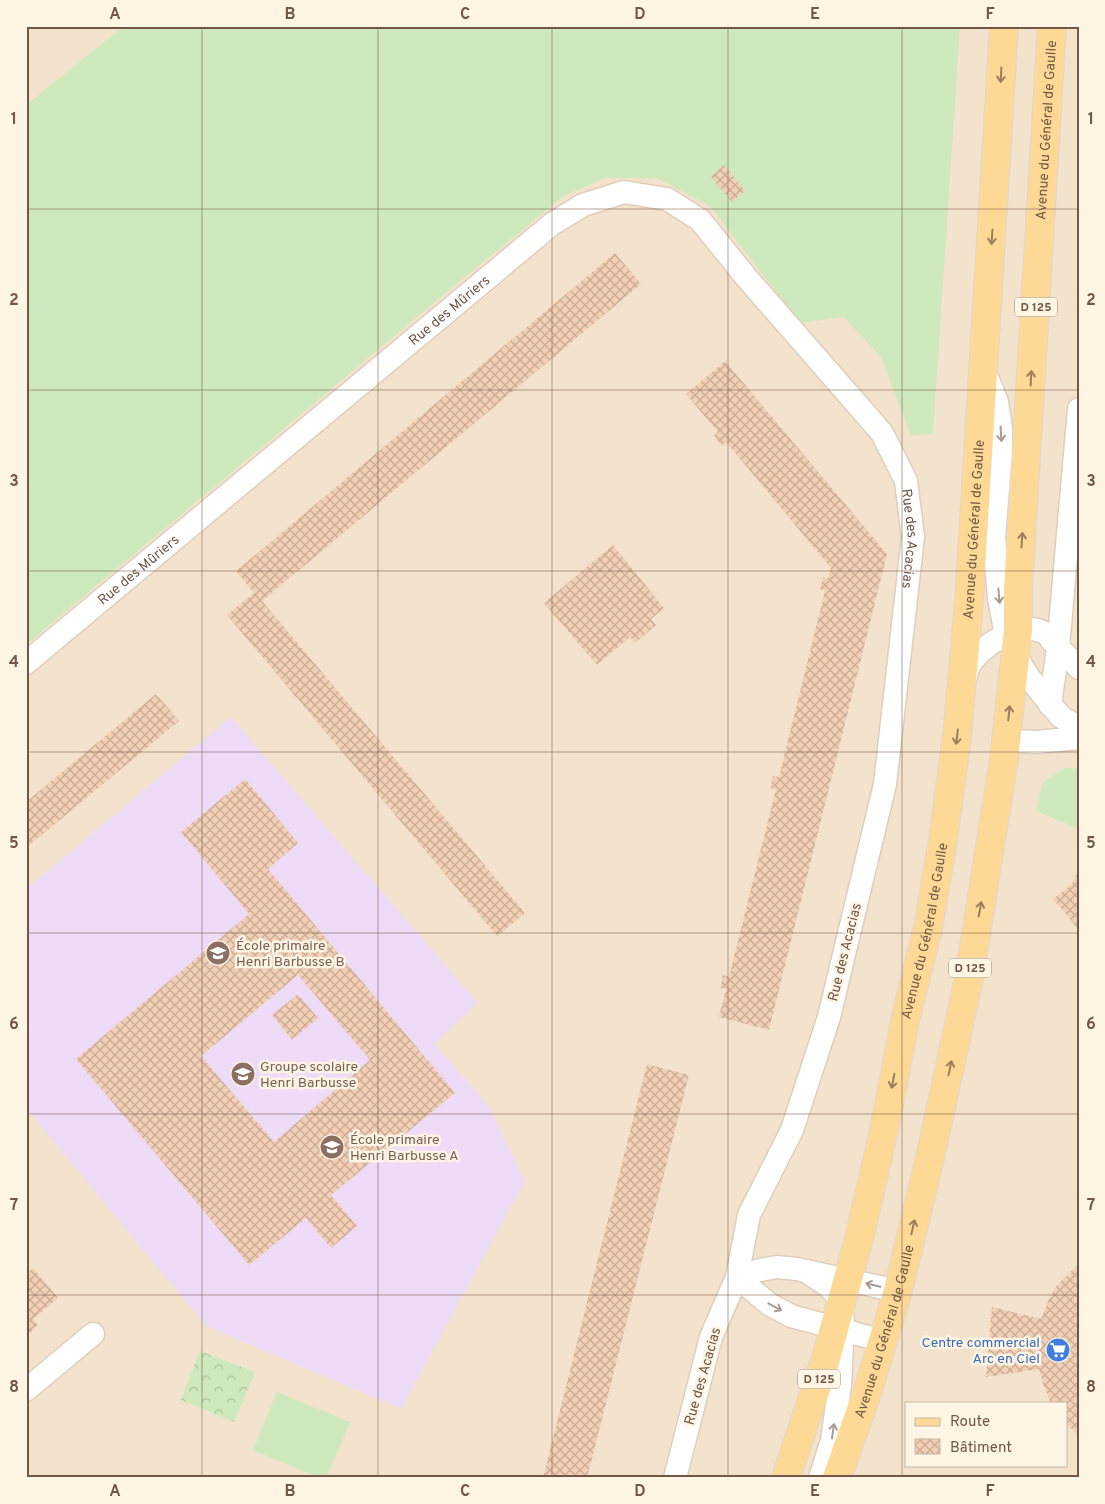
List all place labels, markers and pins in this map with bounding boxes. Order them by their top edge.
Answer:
place label: École primaire Henri Barbusse B [236,937,345,971]
school or university icon: École primaire Henri Barbusse B [205,940,231,966]
place label: Groupe scolaire Henri Barbusse [260,1059,358,1092]
school or university icon: Groupe scolaire Henri Barbusse [230,1061,256,1087]
place label: École primaire Henri Barbusse A [350,1131,459,1165]
school or university icon: École primaire Henri Barbusse A [319,1134,345,1160]
place label: Centre commercial Arc en Ciel [922,1335,1040,1368]
supermarket icon: Centre commercial Arc en Ciel [1045,1337,1071,1363]

